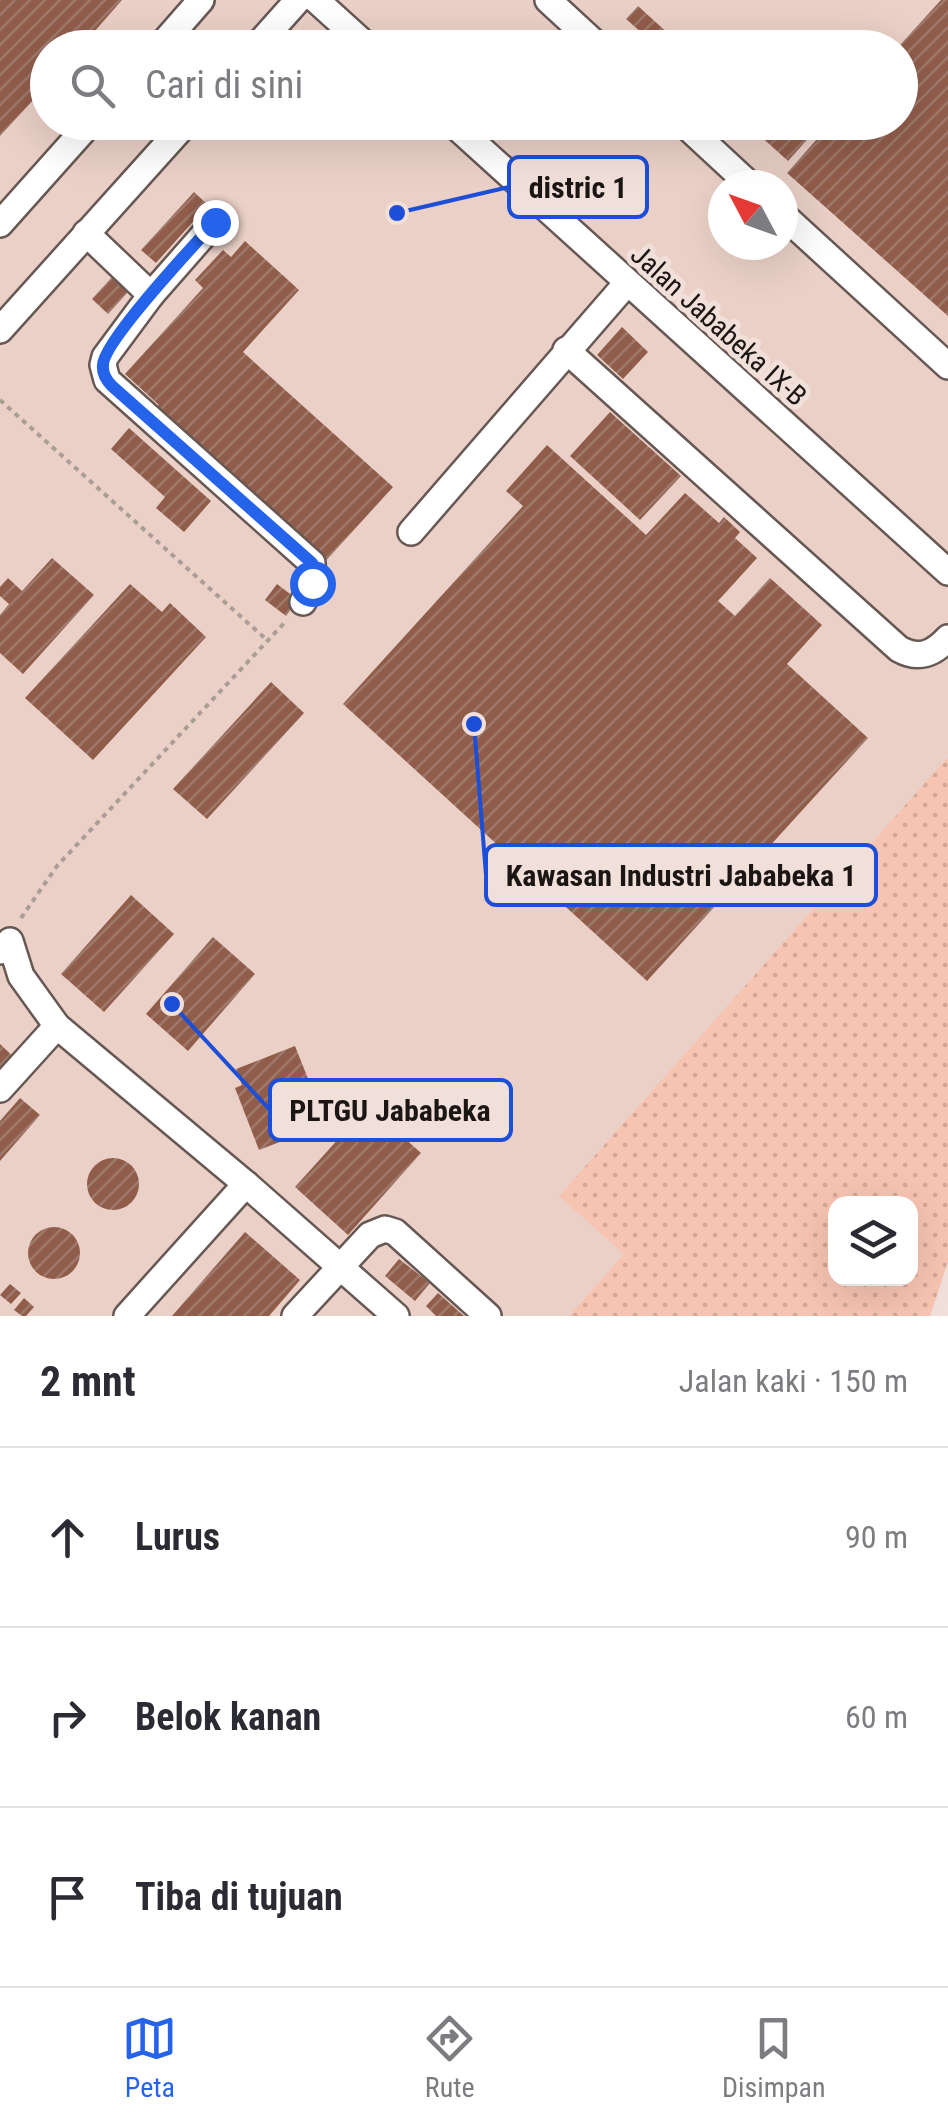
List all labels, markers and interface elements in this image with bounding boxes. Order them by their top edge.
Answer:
search box [30,30,918,140]
icon: search [65,58,120,113]
text: Cari di sini [145,63,303,107]
callout: distric 1 [509,157,647,217]
text: distric 1 [529,170,627,205]
north arrow [708,170,798,260]
route end [193,200,239,246]
street label: Jalan Jababeka IX-B [624,238,813,413]
route start [290,561,336,607]
callout: Kawasan Industri Jababeka 1 [486,845,876,905]
text: Kawasan Industri Jababeka 1 [506,858,856,893]
callout: PLTGU Jababeka [270,1080,511,1140]
text: PLTGU Jababeka [289,1093,491,1128]
map controls [828,1196,918,1286]
button: layers [828,1196,918,1286]
text: 2 mnt [40,1357,136,1406]
text: Jalan kaki · 150 m [679,1362,908,1400]
icon: ahead [40,1510,95,1565]
text: Lurus [135,1515,220,1559]
text: 90 m [845,1518,908,1556]
icon: right [40,1690,95,1745]
text: Belok kanan [135,1695,321,1739]
text: 60 m [845,1698,908,1736]
icon: arrive [40,1870,95,1925]
text: Tiba di tujuan [135,1875,343,1919]
tab: Peta [122,2011,177,2104]
tab: Rute [422,2011,477,2104]
tab: Disimpan [722,2011,826,2104]

